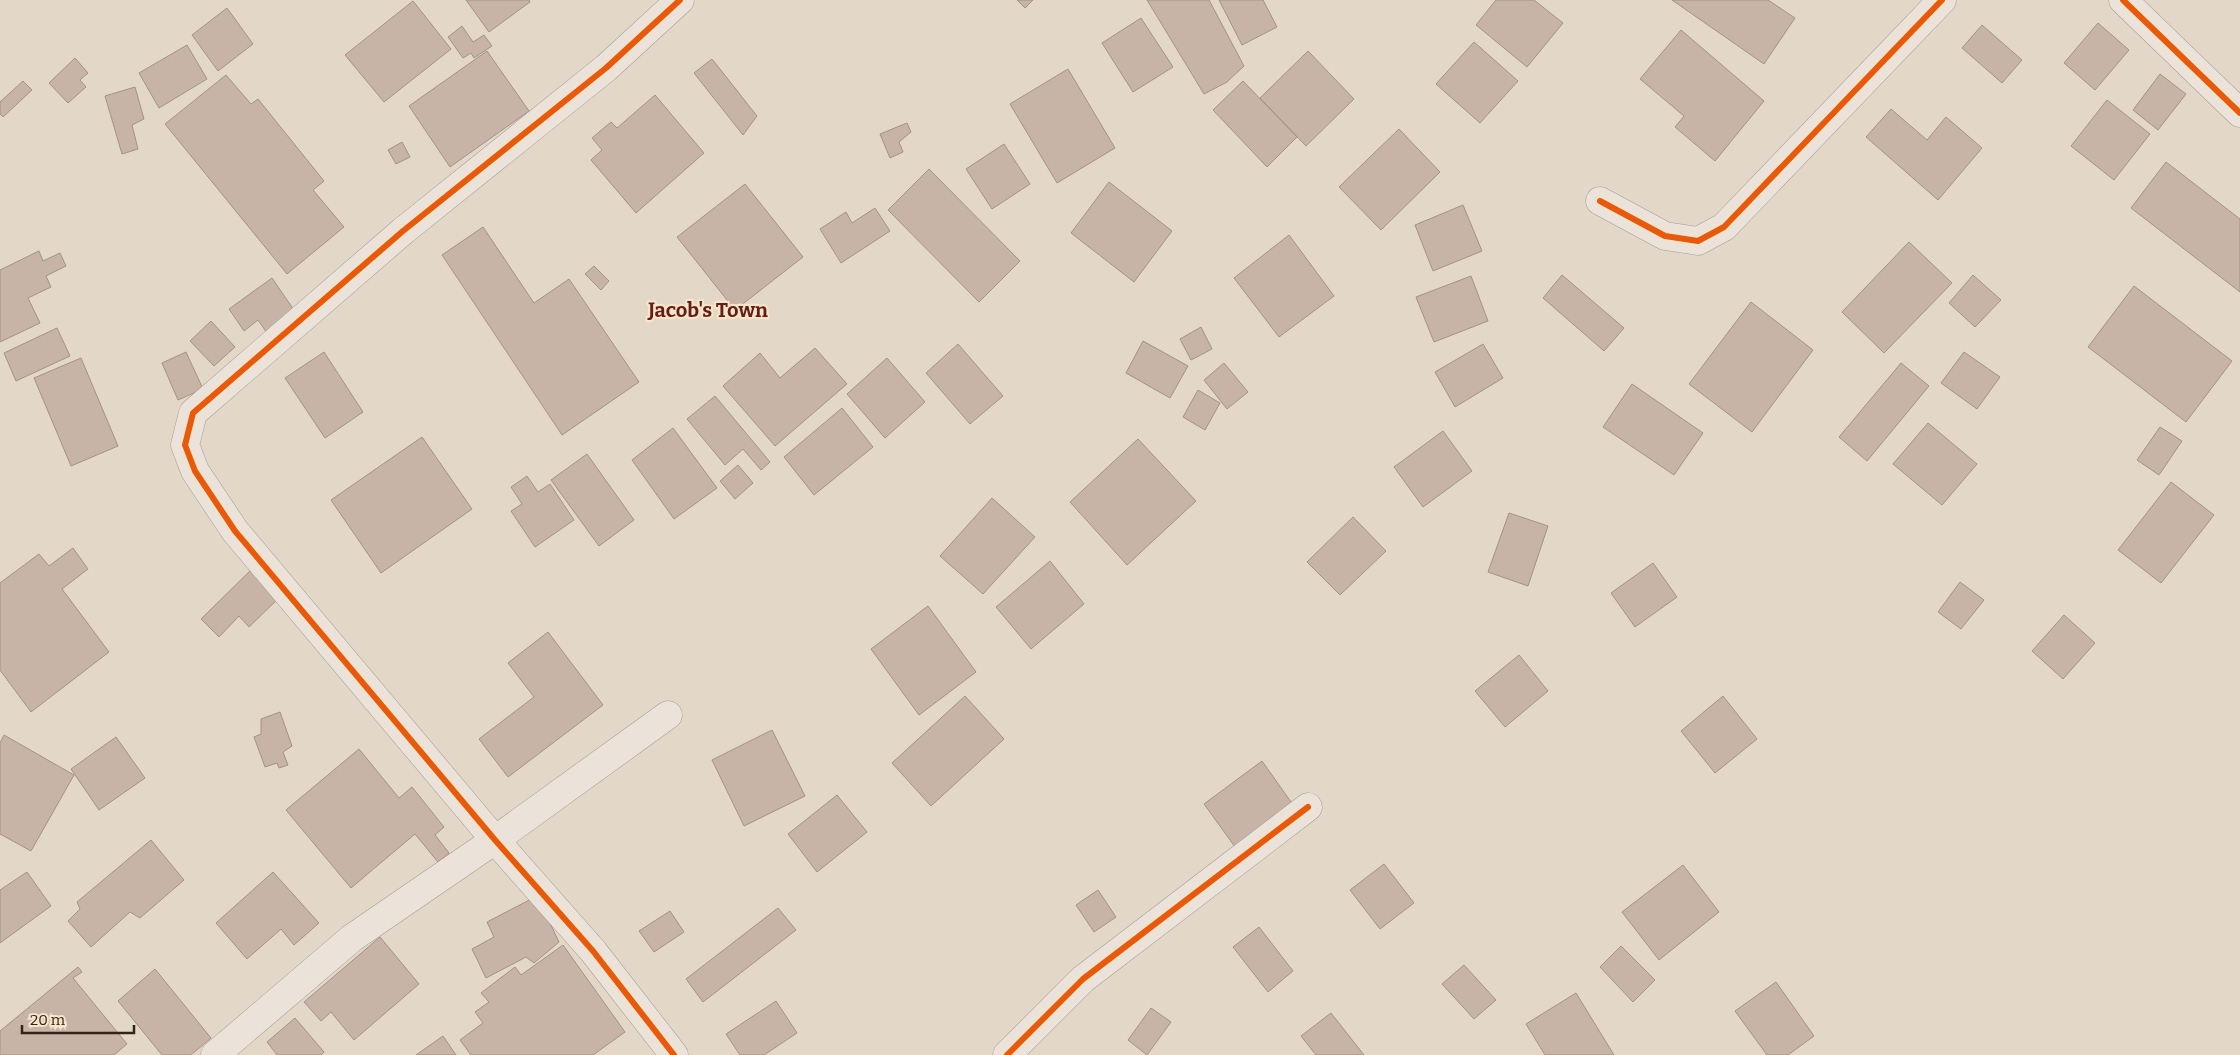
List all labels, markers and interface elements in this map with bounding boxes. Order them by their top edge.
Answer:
district label: Jacob's Town [647,298,768,322]
scale bar [22,1002,135,1034]
text: 20 m [30,1011,66,1029]

